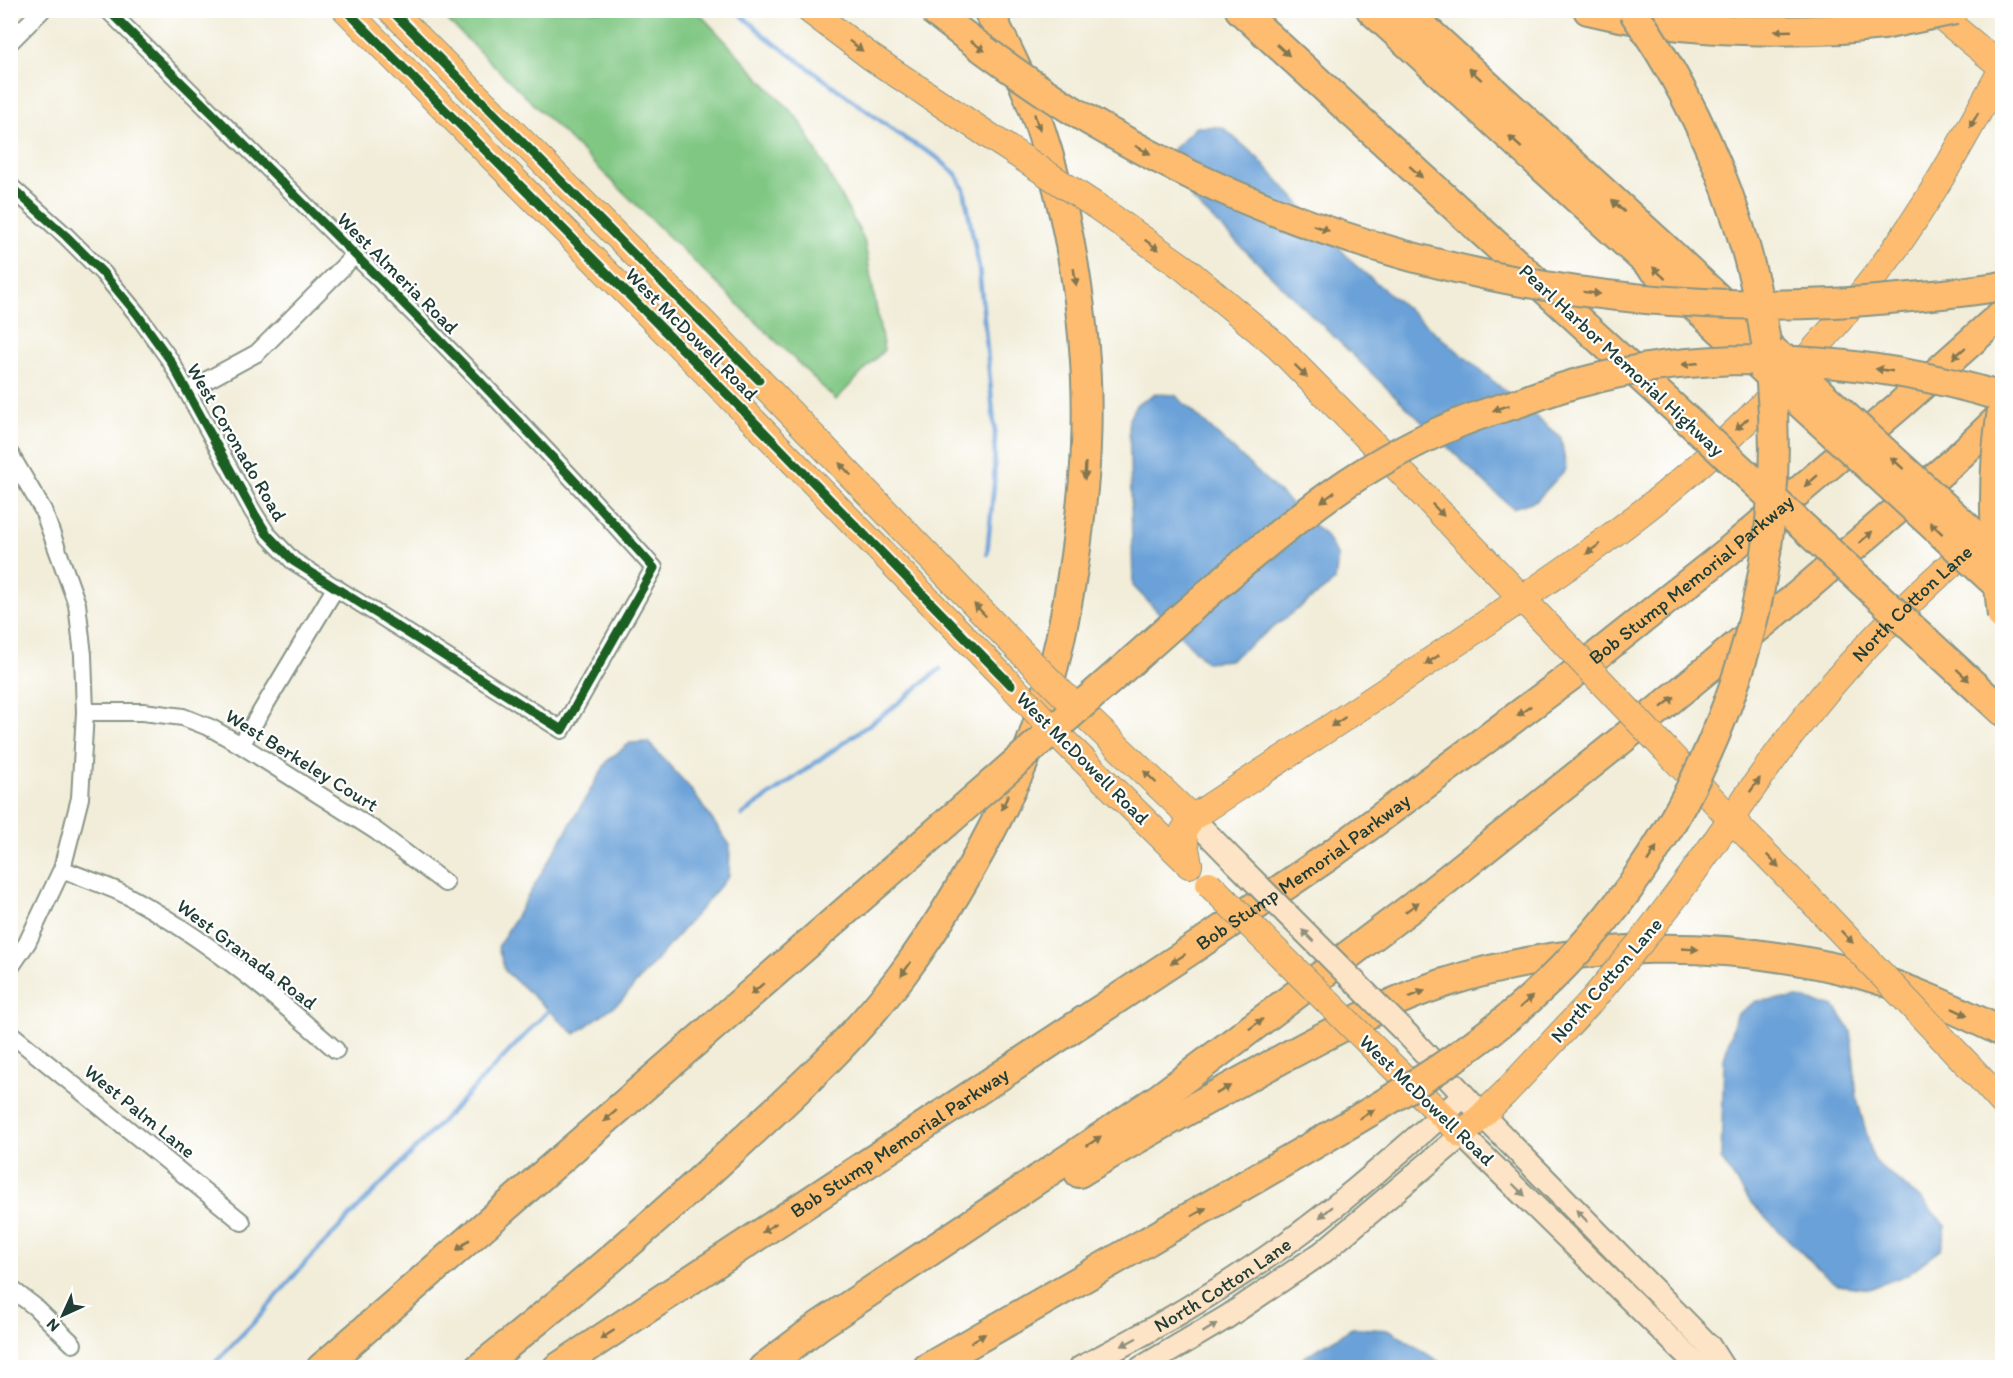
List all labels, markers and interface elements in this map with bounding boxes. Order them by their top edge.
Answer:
one-way arrow [1773,27,1792,36]
one-way arrow [847,40,863,52]
one-way arrow [969,40,985,52]
one-way arrow [1275,43,1290,56]
one-way arrow [1467,67,1482,81]
one-way arrow [1969,112,1980,128]
one-way arrow [1032,113,1042,131]
one-way arrow [1507,135,1522,149]
one-way arrow [1134,145,1151,155]
one-way arrow [1408,165,1423,178]
one-way arrow [1612,199,1626,213]
street label: West Almeria Road [332,207,464,339]
one-way arrow [1312,224,1330,234]
one-way arrow [1144,239,1160,251]
street label: Pearl Harbor Memorial Highway [1514,259,1730,462]
street label: West McDowell Road [620,262,764,406]
one-way arrow [1071,267,1080,286]
one-way arrow [1652,267,1667,280]
one-way arrow [1583,288,1602,298]
one-way arrow [1951,346,1966,360]
street label: West Coronado Road [182,359,292,525]
one-way arrow [1680,359,1699,368]
one-way arrow [1294,363,1308,377]
one-way arrow [1875,365,1894,374]
one-way arrow [1492,404,1510,414]
one-way arrow [1735,417,1750,430]
one-way arrow [1890,457,1905,470]
one-way arrow [1080,462,1089,481]
one-way arrow [839,463,853,477]
one-way arrow [1803,474,1819,487]
street label: Bob Stump Memorial Parkway [1584,489,1799,670]
one-way arrow [1321,491,1337,503]
one-way arrow [1430,503,1444,517]
one-way arrow [1929,522,1943,536]
one-way arrow [1858,531,1873,544]
street label: North Cotton Lane [1846,539,1977,667]
one-way arrow [1585,543,1600,555]
one-way arrow [974,603,988,617]
one-way arrow [1424,654,1440,665]
one-way arrow [1955,668,1970,681]
street label: West McDowell Road [1011,686,1155,830]
one-way arrow [1660,696,1676,709]
street label: West Berkeley Court [221,703,383,817]
one-way arrow [1517,705,1533,717]
one-way arrow [1330,717,1346,728]
one-way arrow [1143,771,1157,785]
one-way arrow [1749,777,1760,793]
street label: Bob Stump Memorial Parkway [1191,787,1415,955]
one-way arrow [1000,793,1010,811]
one-way arrow [1647,846,1658,862]
one-way arrow [1766,854,1781,868]
street label: West Granada Road [172,893,322,1015]
one-way arrow [1404,900,1420,913]
street label: North Cotton Lane [1545,912,1667,1048]
one-way arrow [1301,928,1315,943]
one-way arrow [1839,930,1853,944]
one-way arrow [1680,944,1699,953]
one-way arrow [1170,953,1186,964]
one-way arrow [901,961,912,977]
one-way arrow [749,982,765,995]
one-way arrow [1408,989,1426,999]
one-way arrow [1519,995,1534,1009]
one-way arrow [1951,1007,1968,1016]
one-way arrow [1249,1019,1264,1031]
street label: West McDowell Road [1354,1029,1500,1171]
street label: West Palm Lane [80,1059,200,1163]
street label: Bob Stump Memorial Parkway [785,1061,1014,1223]
one-way arrow [1215,1085,1232,1095]
one-way arrow [1359,1108,1375,1119]
one-way arrow [602,1110,618,1123]
one-way arrow [1086,1136,1102,1147]
one-way arrow [1512,1183,1526,1197]
one-way arrow [1319,1205,1334,1218]
one-way arrow [1191,1207,1208,1217]
one-way arrow [1575,1209,1589,1224]
one-way arrow [762,1222,778,1234]
street label: North Cotton Lane [1149,1232,1296,1337]
one-way arrow [456,1238,471,1251]
north arrow [33,1285,93,1345]
text: N [42,1315,63,1336]
one-way arrow [1202,1322,1218,1333]
one-way arrow [599,1329,615,1341]
one-way arrow [970,1333,987,1343]
one-way arrow [1120,1337,1137,1347]

